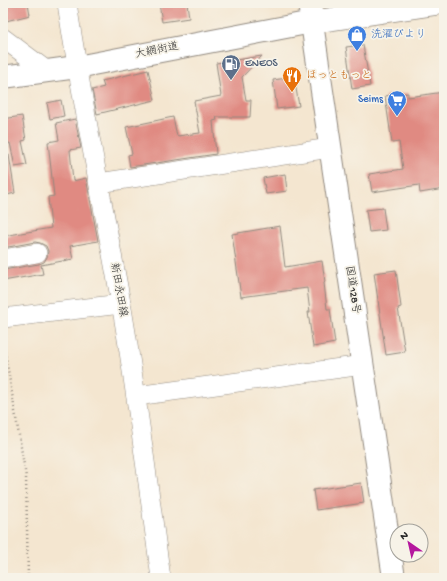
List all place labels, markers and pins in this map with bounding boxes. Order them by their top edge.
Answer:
shop icon: 洗濯びより [346,24,368,52]
place label: 洗濯びより [371,28,426,41]
fuel station icon: ENEOS [220,53,242,81]
place label: ENEOS [245,58,279,70]
restaurant icon: ほっともっと [281,65,303,93]
place label: ほっともっと [306,70,372,82]
supermarket icon: Seims [386,89,408,117]
place label: Seims [358,94,384,106]

